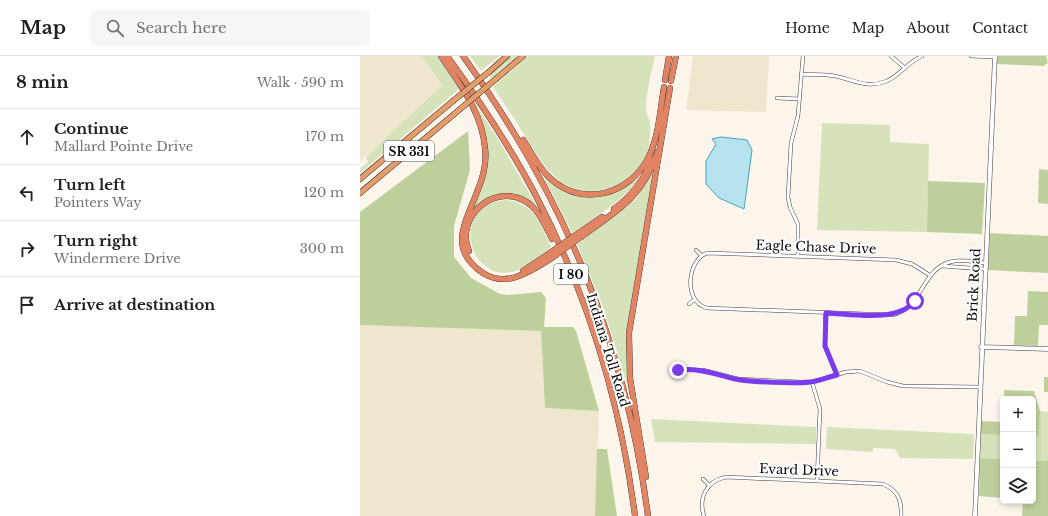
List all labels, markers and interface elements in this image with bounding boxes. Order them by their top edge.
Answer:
search box [90,10,370,46]
text: Map [20,16,66,39]
icon: search [104,17,126,39]
text: Search here [136,18,227,37]
text: Home [785,19,830,37]
text: Map [852,19,884,37]
text: About [906,19,950,37]
text: Contact [972,19,1028,37]
text: 8 min [16,72,69,93]
text: Walk · 590 m [257,74,344,91]
text: Continue [54,119,129,138]
icon: ahead [16,126,38,148]
text: 170 m [305,128,344,145]
text: Mallard Pointe Drive [54,138,193,155]
road number: SR 331 [384,141,434,161]
text: Turn left [54,175,125,194]
icon: left [16,182,38,204]
text: 120 m [303,184,344,201]
text: Pointers Way [54,194,142,211]
text: Turn right [54,231,137,250]
street label: Eagle Chase Drive [755,236,877,258]
icon: right [16,238,38,260]
text: 300 m [300,240,344,257]
street label: Brick Road [964,248,984,322]
text: Windermere Drive [54,250,181,267]
road number: I 80 [554,264,588,284]
street label: Indiana Toll Road [583,291,633,409]
route start [906,292,924,310]
icon: arrive [16,294,38,316]
text: Arrive at destination [54,295,215,314]
route end [669,361,687,379]
map controls [1000,396,1036,504]
button: + [1000,396,1036,432]
button: − [1000,432,1036,468]
street label: Evard Drive [759,460,839,480]
button: layers [1000,468,1036,504]

